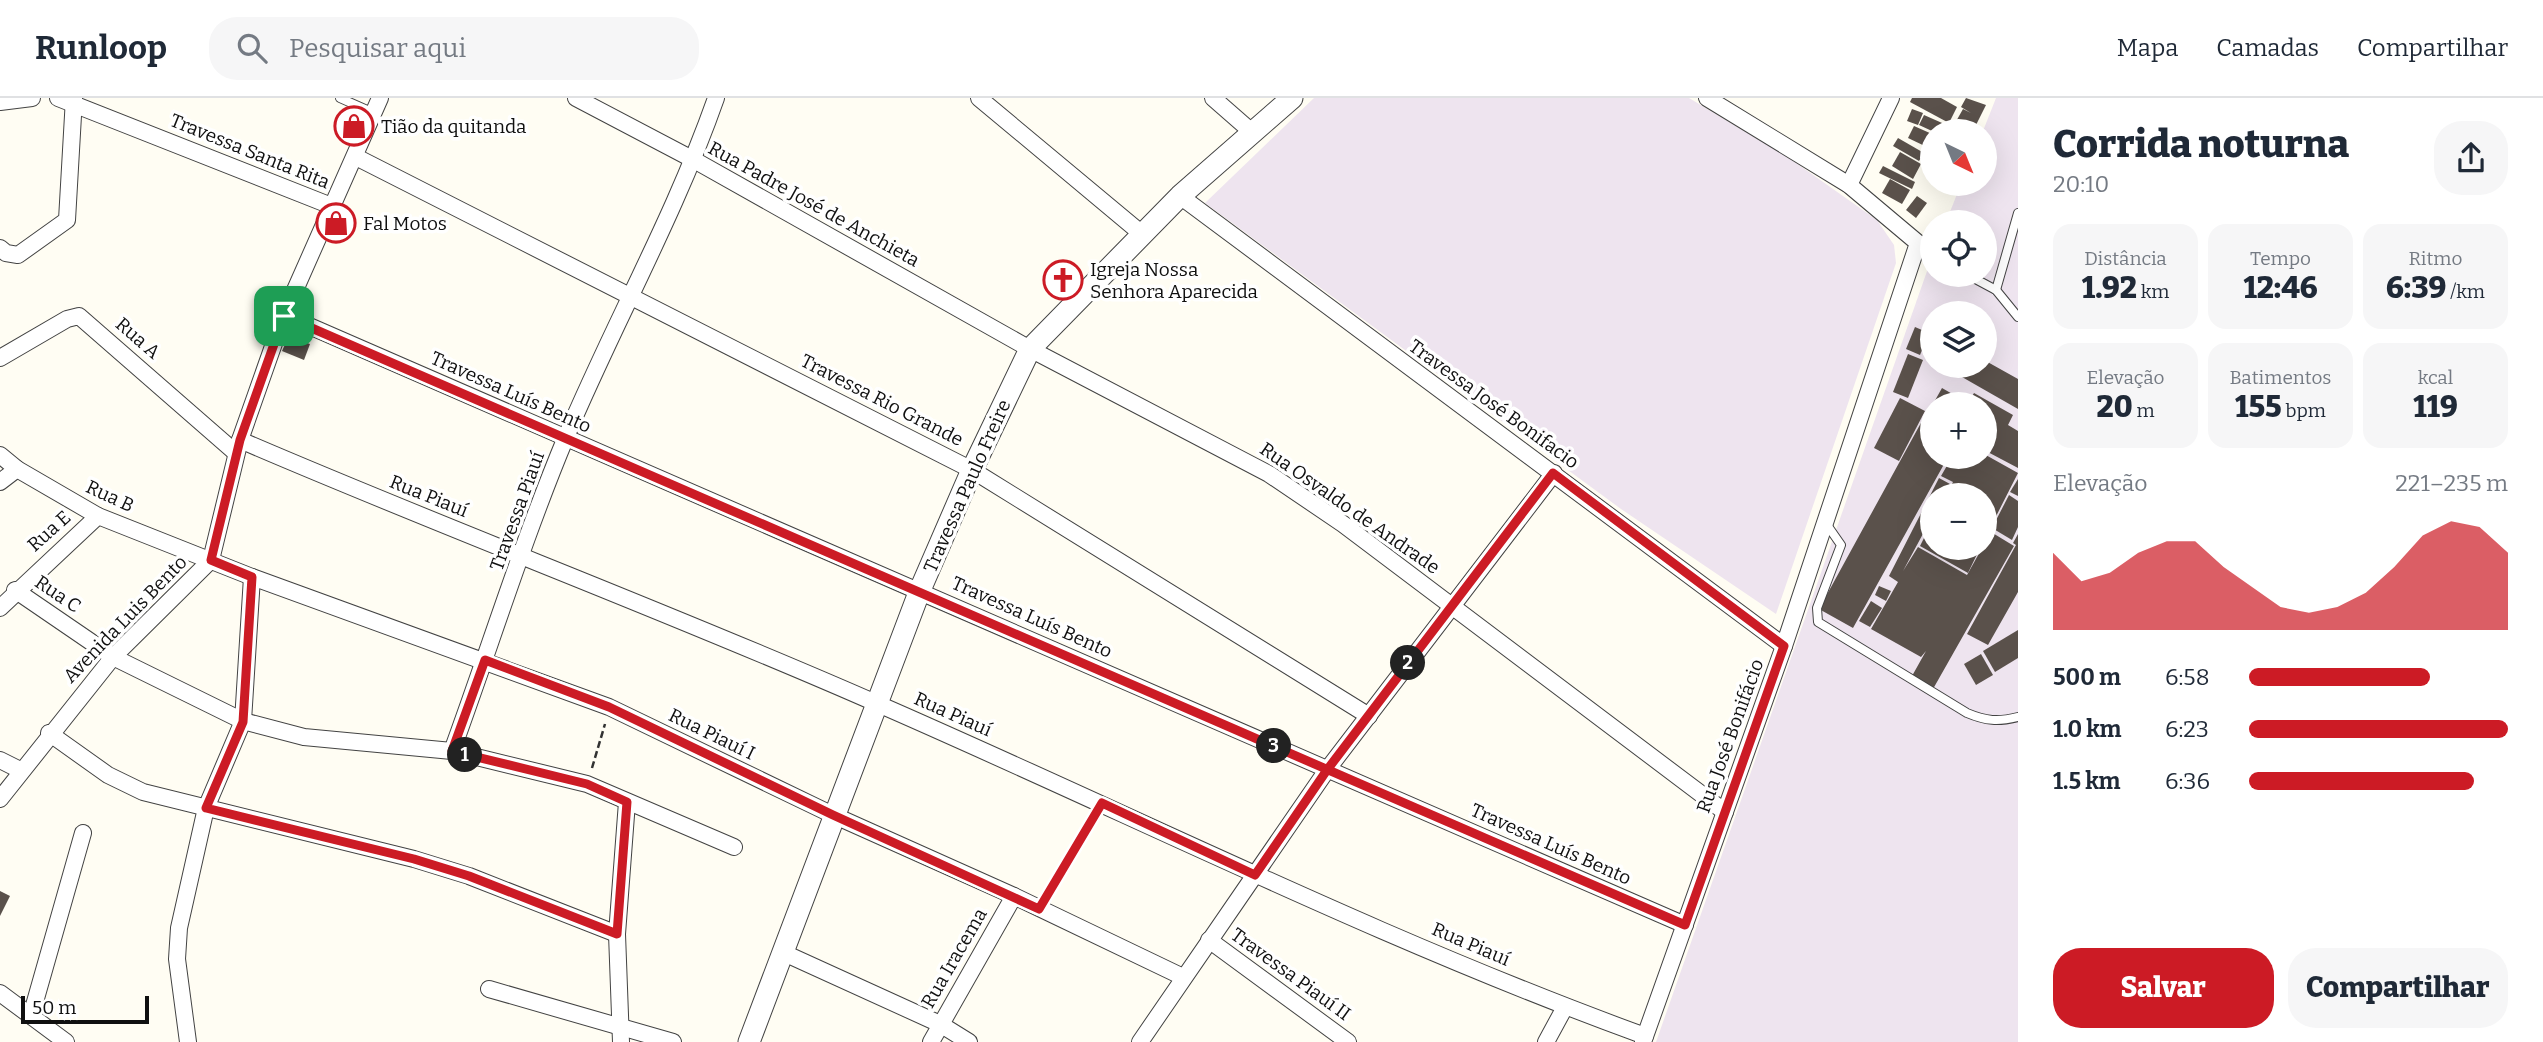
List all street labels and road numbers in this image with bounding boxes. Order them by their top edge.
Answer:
street label: Travessa Santa Rita [167,108,334,194]
street label: Rua Padre José de Anchieta [704,136,924,272]
street label: Rua A [111,312,165,364]
street label: Travessa José Bonifacio [1404,335,1584,473]
street label: Travessa Luís Bento [427,346,595,438]
street label: Travessa Rio Grande [797,349,967,451]
street label: Travessa Paulo Freire [919,396,1015,576]
street label: Rua Osvaldo de Andrade [1256,437,1444,579]
street label: Travessa Piauí [485,448,549,574]
street label: Rua Piauí [386,470,472,522]
street label: Rua B [82,475,138,517]
street label: Rua E [23,506,75,556]
street label: Avenida Luis Bento [58,551,192,687]
street label: Rua C [31,570,85,618]
street label: Travessa Luís Bento [948,571,1116,663]
street label: Rua José Bonifácio [1691,656,1769,816]
street label: Rua Piauí [911,687,996,741]
street label: Rua Piauí I [665,703,759,765]
street label: Travessa Luís Bento [1467,798,1635,890]
street label: Rua Iracema [916,904,992,1012]
street label: Rua Piauí [1429,917,1514,971]
street label: Travessa Piauí II [1227,923,1355,1025]

